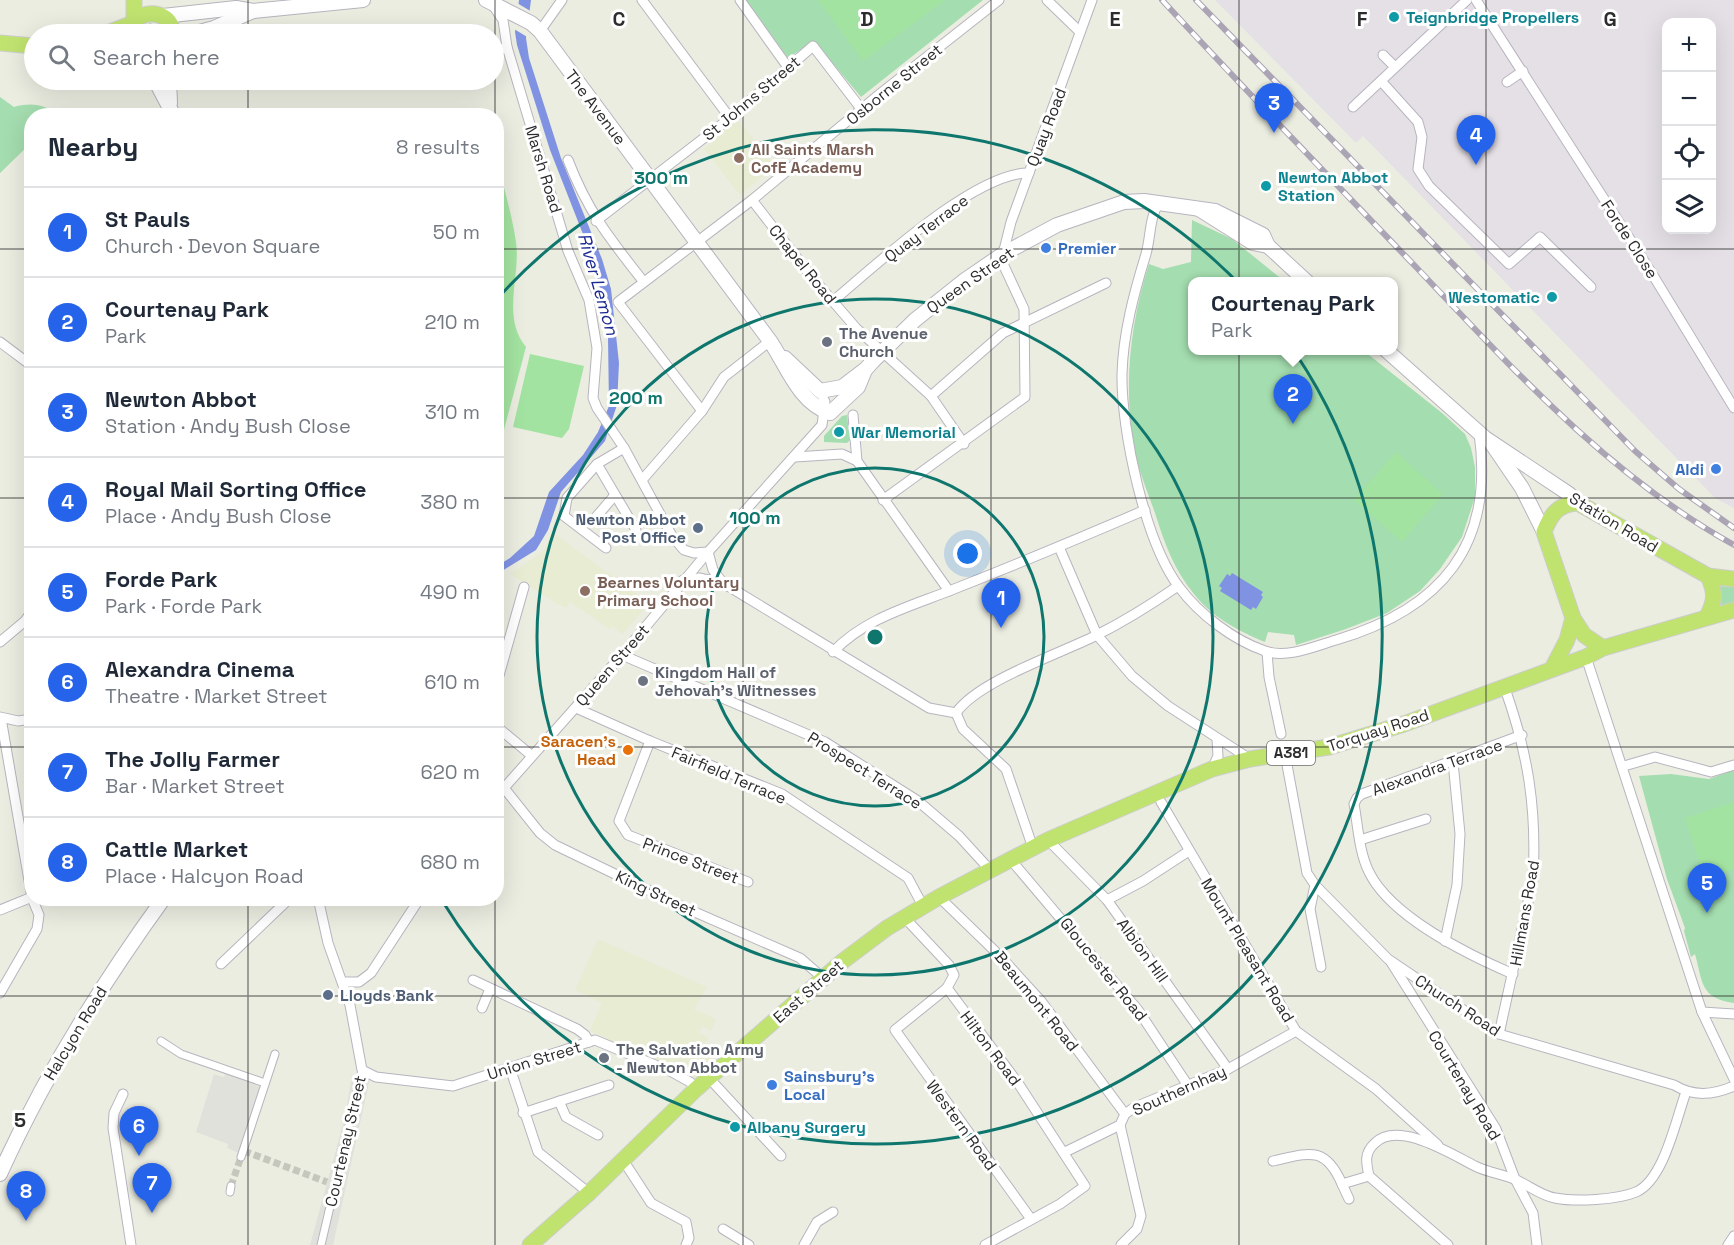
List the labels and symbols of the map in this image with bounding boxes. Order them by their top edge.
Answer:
text: C [613,6,626,32]
text: D [860,6,874,32]
text: E [1109,6,1121,32]
text: F [1357,6,1368,32]
text: G [1603,6,1617,32]
place label: Teignbridge Propellers [1406,7,1579,28]
marker: Teignbridge Propellers [1387,10,1401,24]
street label: Osborne Street [842,39,947,130]
street label: St Johns Street [698,51,805,145]
street label: The Avenue [560,65,631,149]
pin: 3 [1254,84,1294,133]
street label: Quay Road [1022,85,1071,170]
pin: 4 [1456,116,1496,165]
street label: Marsh Road [520,123,567,216]
place label: All Saints Marsh CofE Academy [751,139,874,178]
marker: All Saints Marsh CofE Academy [732,151,746,165]
text: 300 m [634,166,688,189]
place label: Newton Abbot Station [1278,167,1388,206]
marker: Newton Abbot Station [1259,179,1273,193]
street label: Quay Terrace [880,190,973,267]
street label: Forde Close [1596,196,1663,283]
street label: Chapel Road [764,220,841,308]
water label: River Lemon [573,230,624,339]
place label: Premier [1058,238,1116,259]
marker: Premier [1039,241,1053,255]
street label: Queen Street [922,242,1018,318]
place label: Westomatic [1448,287,1540,308]
marker: Westomatic [1545,290,1559,304]
place label: The Avenue Church [839,323,928,362]
marker: The Avenue Church [820,335,834,349]
pin: 2 [1274,374,1312,424]
text: 200 m [609,386,663,409]
place label: War Memorial [851,422,956,443]
marker: War Memorial [832,425,846,439]
place label: Aldi [1675,459,1704,480]
marker: Aldi [1709,462,1723,476]
street label: Station Road [1565,488,1662,557]
text: 100 m [729,506,781,529]
place label: Newton Abbot Post Office [576,509,686,548]
marker: Newton Abbot Post Office [691,521,705,535]
your location [953,539,982,568]
place label: Bearnes Voluntary Primary School [597,572,739,611]
pin: 1 [982,578,1020,628]
marker: Bearnes Voluntary Primary School [578,584,592,598]
street label: Queen Street [571,620,654,711]
centre of rings [865,627,885,647]
place label: Kingdom Hall of Jehovah's Witnesses [655,662,817,701]
marker: Kingdom Hall of Jehovah's Witnesses [636,674,650,688]
street label: Torquay Road [1325,704,1432,757]
street label: Prospect Terrace [804,727,926,814]
place label: Saracen's Head [541,731,616,770]
street label: Alexandra Terrace [1369,734,1505,801]
road number: A381 [1267,741,1315,765]
street label: Fairfield Terrace [668,742,789,809]
marker: Saracen's Head [621,743,635,757]
street label: Prince Street [640,832,742,888]
street label: Hillmans Road [1505,859,1544,968]
pin: 5 [1688,864,1726,913]
street label: King Street [612,866,700,921]
street label: Mount Pleasant Road [1196,874,1299,1026]
street label: Gloucester Road [1055,913,1152,1025]
street label: Albion Hill [1112,914,1173,987]
street label: Beaumont Road [990,947,1083,1056]
street label: East Street [769,955,848,1028]
street label: Church Road [1411,970,1505,1041]
street label: Halcyon Road [39,982,112,1084]
place label: Lloyds Bank [340,985,434,1006]
marker: Lloyds Bank [321,988,335,1002]
street label: Hilton Road [956,1007,1026,1090]
street label: Courtenay Road [1424,1026,1506,1144]
street label: Union Street [485,1036,584,1085]
place label: The Salvation Army - Newton Abbot [616,1039,764,1078]
marker: The Salvation Army - Newton Abbot [597,1051,611,1065]
street label: Southernhay [1129,1060,1229,1121]
place label: Sainsbury's Local [784,1066,875,1105]
street label: Courtenay Street [320,1073,371,1209]
street label: Western Road [922,1076,1002,1175]
marker: Sainsbury's Local [765,1078,779,1092]
pin: 6 [120,1106,158,1156]
text: 5 [14,1107,26,1133]
place label: Albany Surgery [747,1117,866,1138]
marker: Albany Surgery [728,1120,742,1134]
pin: 7 [132,1164,172,1213]
pin: 8 [6,1172,46,1221]

